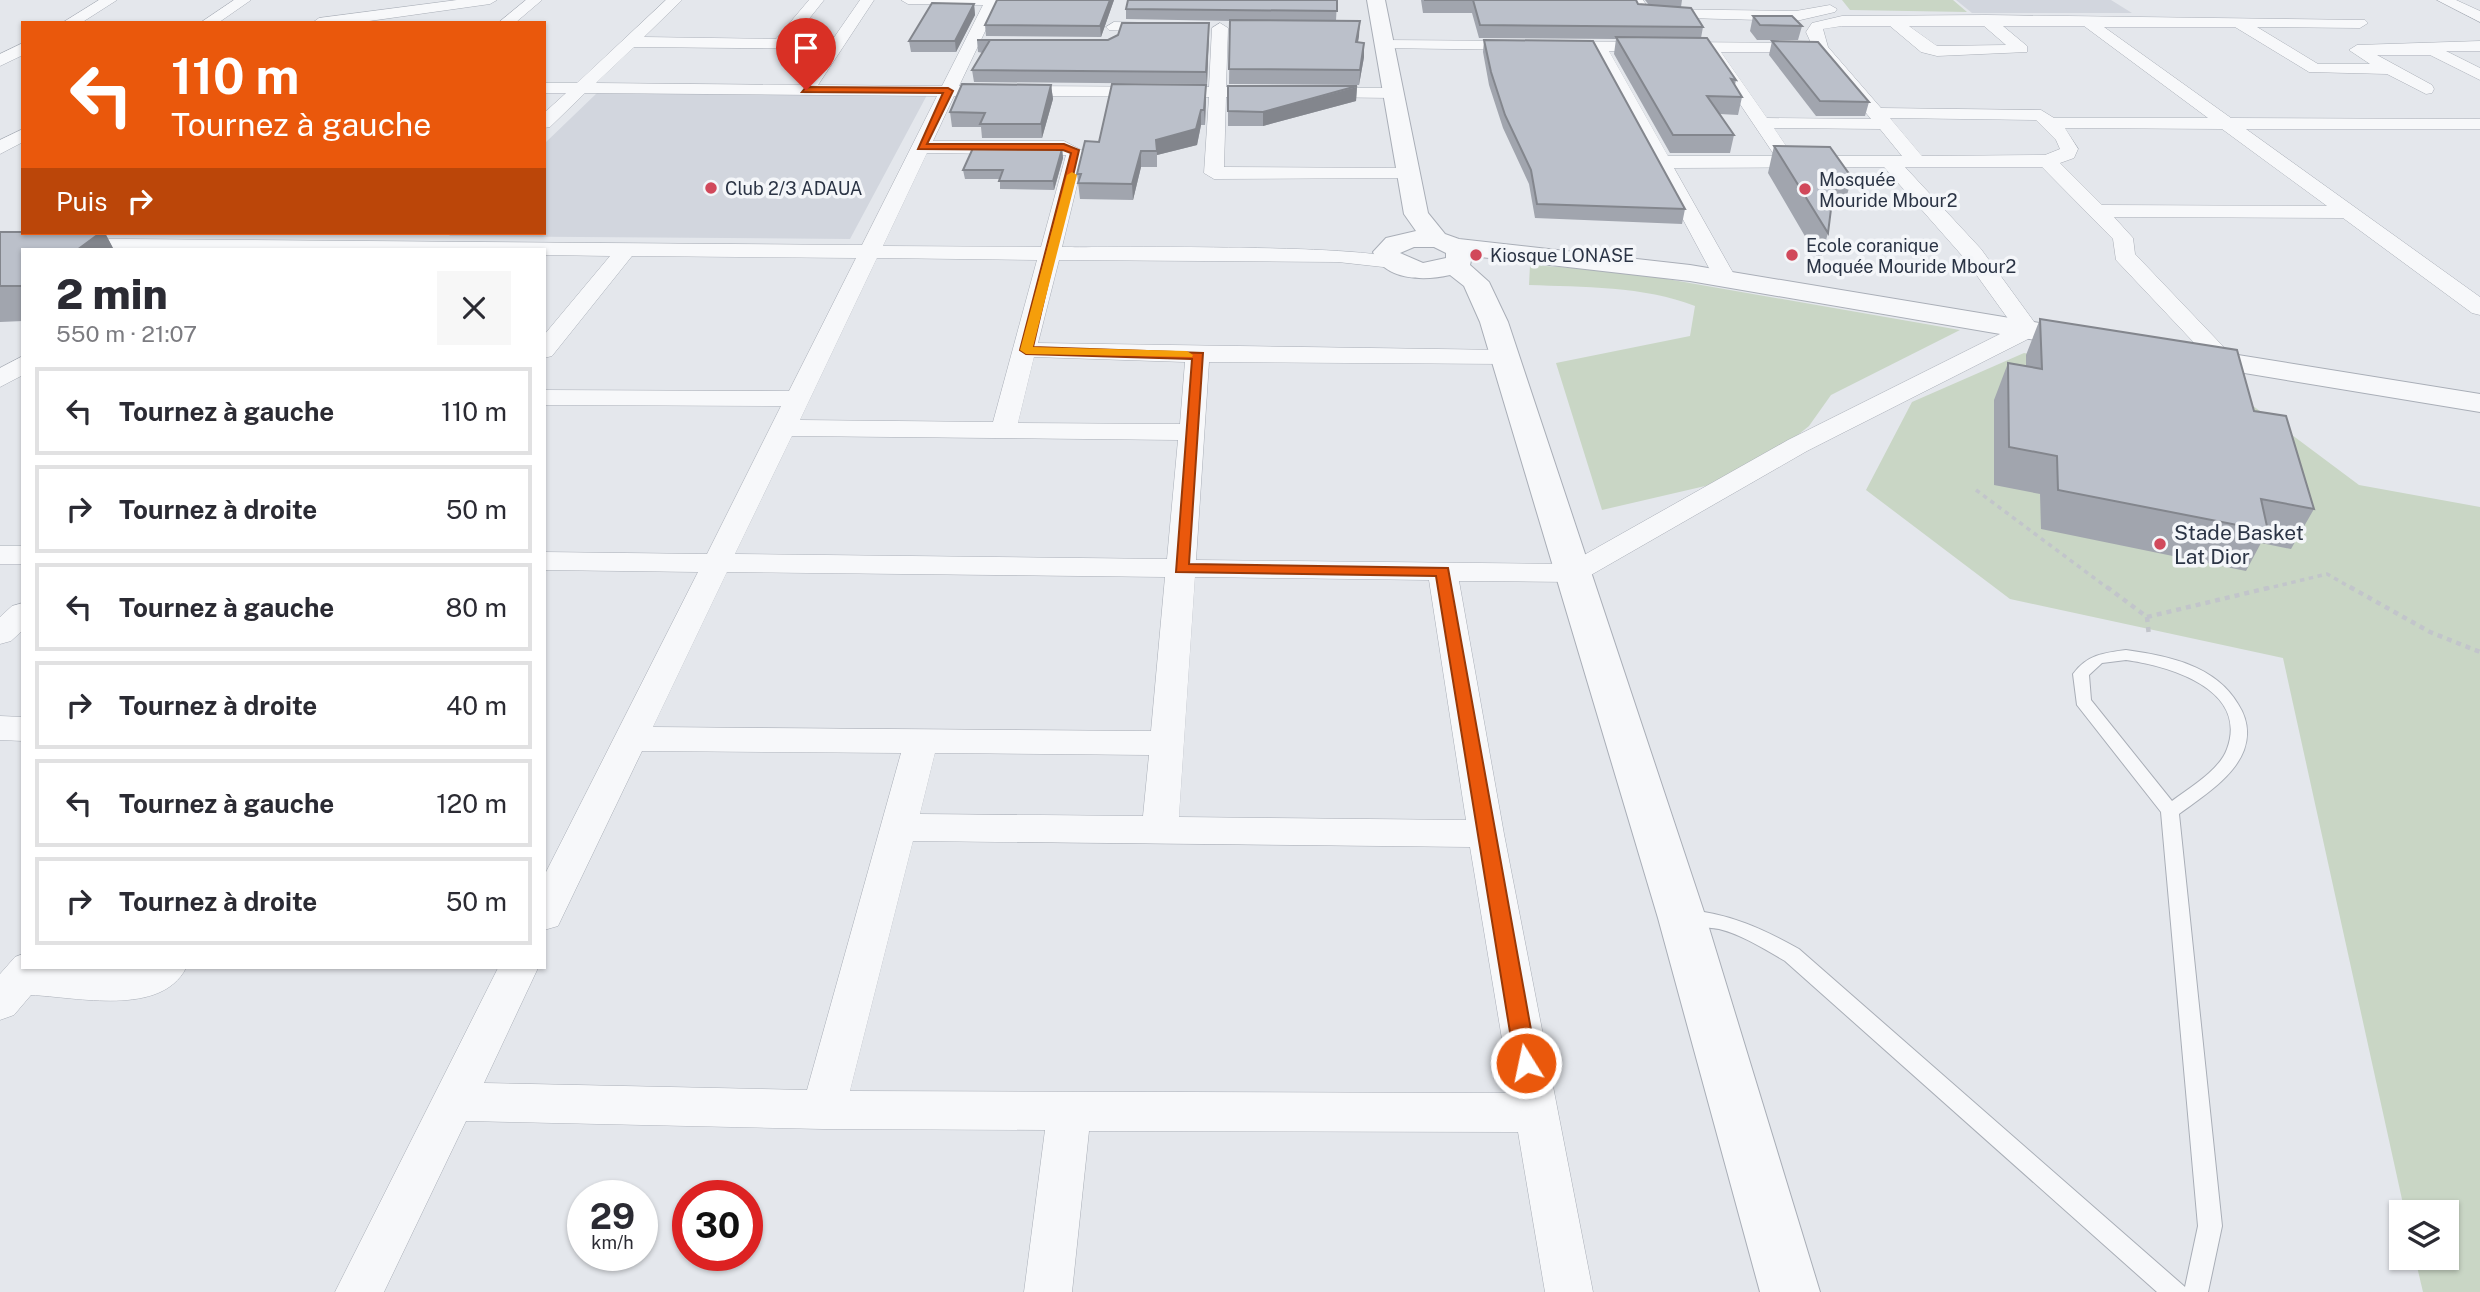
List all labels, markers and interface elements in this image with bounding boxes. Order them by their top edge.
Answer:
pin [776,18,836,90]
icon: arrive [787,29,825,67]
text: 110 m [171,47,299,105]
icon: left [56,49,147,140]
text: Tournez à gauche [171,106,431,143]
place label: Mosquée Mouride Mbour2 [1819,169,1957,211]
place label: Club 2/3 ADAUA [725,178,863,199]
marker: Club 2/3 ADAUA [703,180,719,196]
marker: Mosquée Mouride Mbour2 [1797,181,1813,197]
icon: right [121,182,159,220]
text: Puis [56,186,107,217]
place label: Ecole coranique Moquée Mouride Mbour2 [1806,235,2016,277]
place label: Kiosque LONASE [1490,245,1634,266]
marker: Kiosque LONASE [1468,247,1484,263]
marker: Ecole coranique Moquée Mouride Mbour2 [1784,247,1800,263]
text: 2 min [56,269,168,318]
button: close [437,271,511,345]
text: 550 m · 21:07 [56,320,197,347]
icon: left [60,392,98,430]
text: Tournez à gauche [119,396,334,427]
text: 110 m [441,396,507,427]
icon: right [60,490,98,528]
text: Tournez à droite [119,494,317,525]
text: 50 m [446,494,507,525]
place label: Stade Basket Lat Dior [2174,520,2304,569]
marker: Stade Basket Lat Dior [2152,536,2168,552]
icon: left [60,588,98,626]
text: Tournez à gauche [119,592,334,623]
text: 80 m [446,592,507,623]
icon: right [60,686,98,724]
text: Tournez à droite [119,690,317,721]
text: 40 m [446,690,507,721]
icon: left [60,784,98,822]
text: Tournez à gauche [119,788,334,819]
text: 120 m [436,788,507,819]
icon: right [60,882,98,920]
text: Tournez à droite [119,886,317,917]
text: 50 m [446,886,507,917]
position arrow [1489,1026,1563,1100]
speed limit sign: 30 [672,1180,763,1271]
text: 29 [590,1196,635,1237]
map controls [2389,1200,2459,1270]
button: layers [2389,1200,2459,1270]
text: km/h [591,1232,634,1253]

